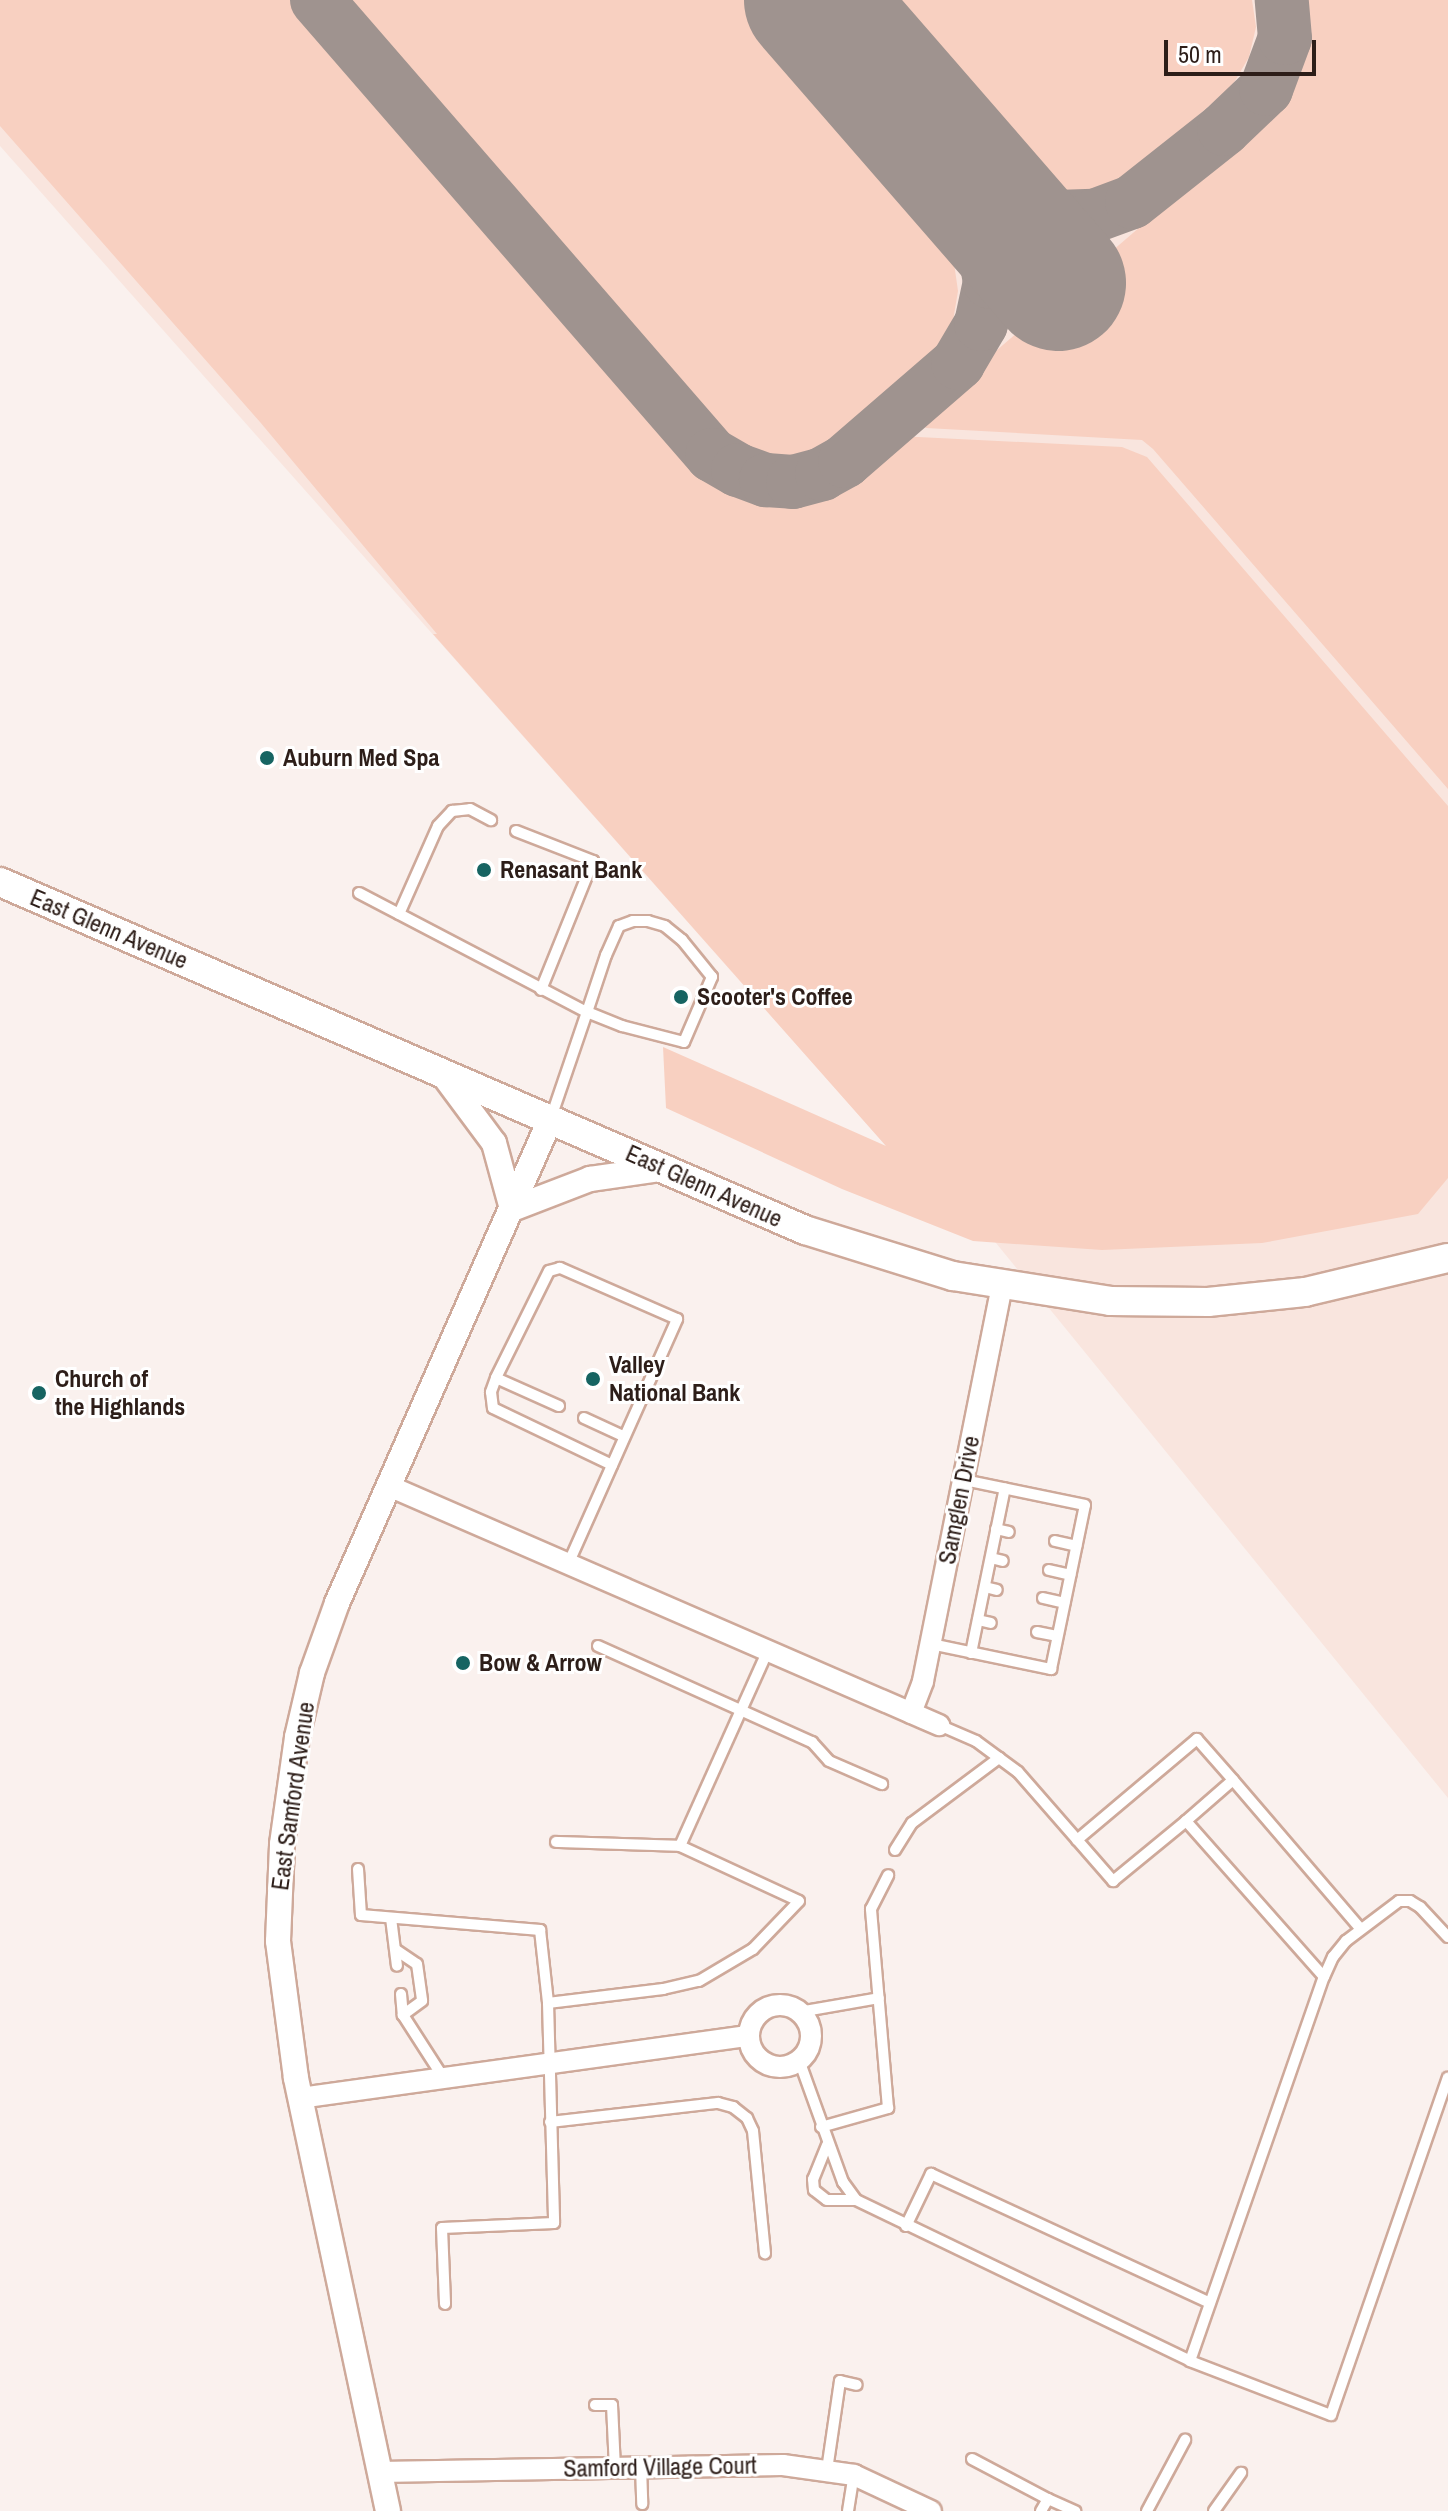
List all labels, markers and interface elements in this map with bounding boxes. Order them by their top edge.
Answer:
scale bar [1168,24,1320,74]
text: 50 m [1178,38,1222,70]
place label: Auburn Med Spa [283,744,439,772]
marker: Auburn Med Spa [258,749,276,767]
place label: Renasant Bank [500,856,642,884]
marker: Renasant Bank [475,861,493,879]
street label: East Glenn Avenue [25,883,193,975]
place label: Scooter's Coffee [697,983,853,1011]
marker: Scooter's Coffee [672,988,690,1006]
street label: East Glenn Avenue [621,1138,787,1234]
place label: Valley National Bank [609,1351,740,1407]
place label: Church of the Highlands [55,1365,185,1421]
marker: Valley National Bank [584,1370,602,1388]
marker: Church of the Highlands [30,1384,48,1402]
street label: Samglen Drive [932,1433,986,1567]
place label: Bow & Arrow [479,1649,603,1677]
marker: Bow & Arrow [454,1654,472,1672]
street label: East Samford Avenue [265,1699,321,1893]
street label: Samford Village Court [563,2451,757,2483]

